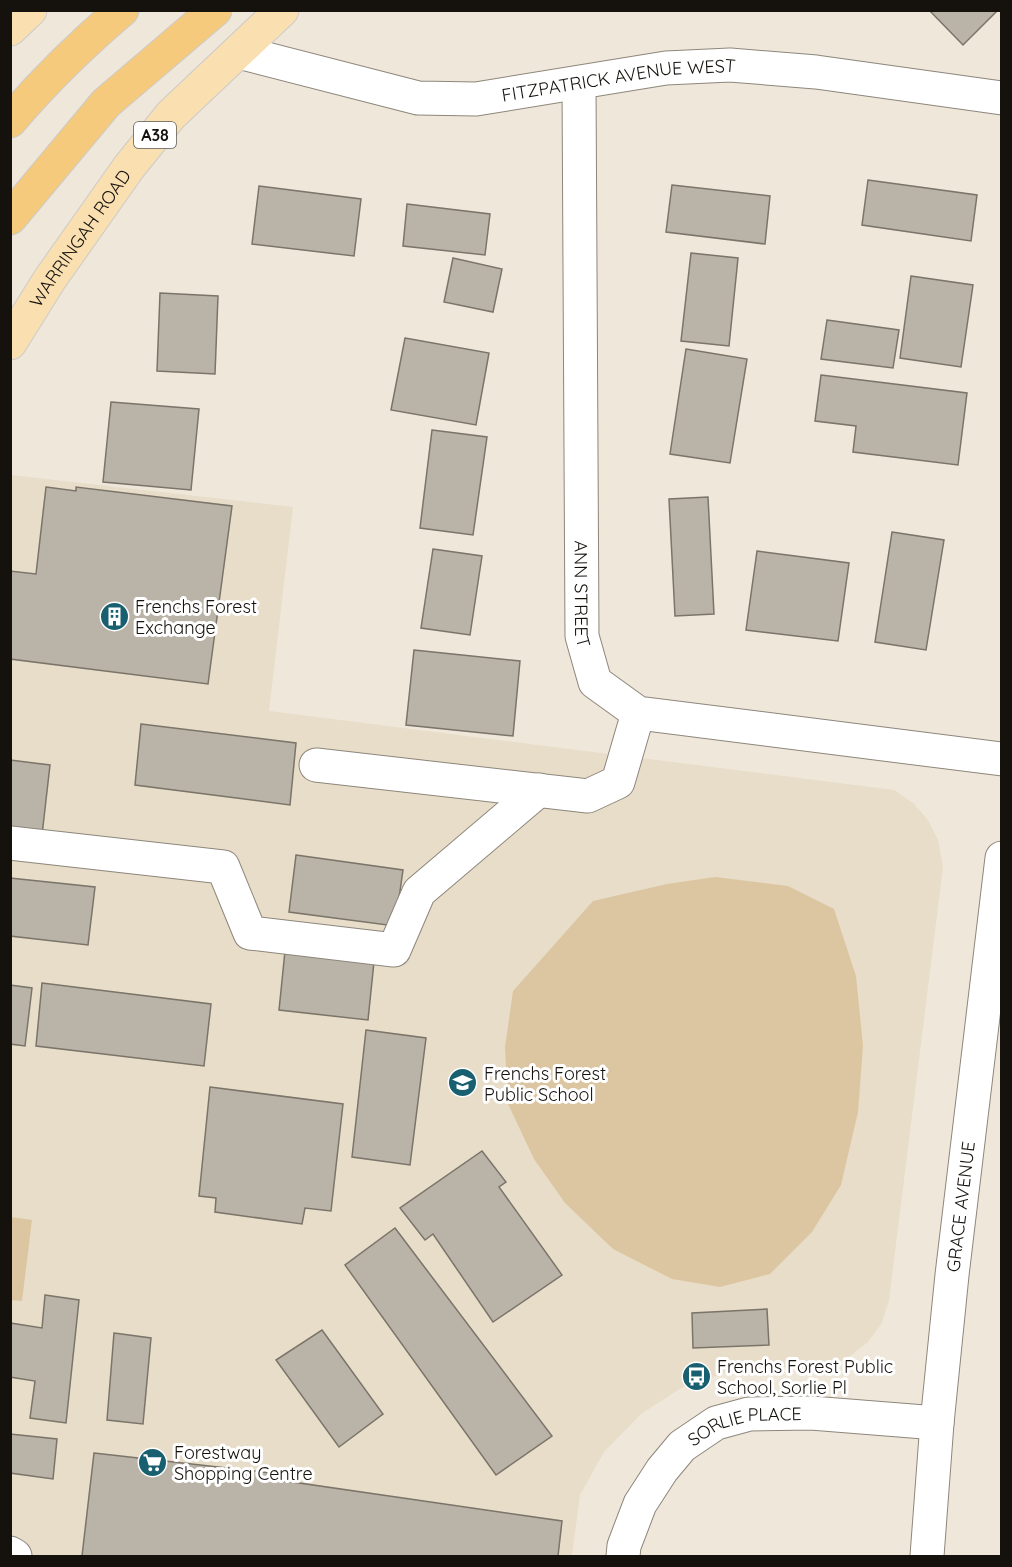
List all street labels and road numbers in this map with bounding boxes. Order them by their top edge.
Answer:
street label: FITZPATRICK AVENUE WEST [500,53,737,106]
road number: A38 [134,122,176,148]
street label: WARRINGAH ROAD [24,165,135,311]
street label: ANN STREET [570,540,596,650]
street label: GRACE AVENUE [941,1140,979,1273]
street label: SORLIE PLACE [683,1402,802,1451]

